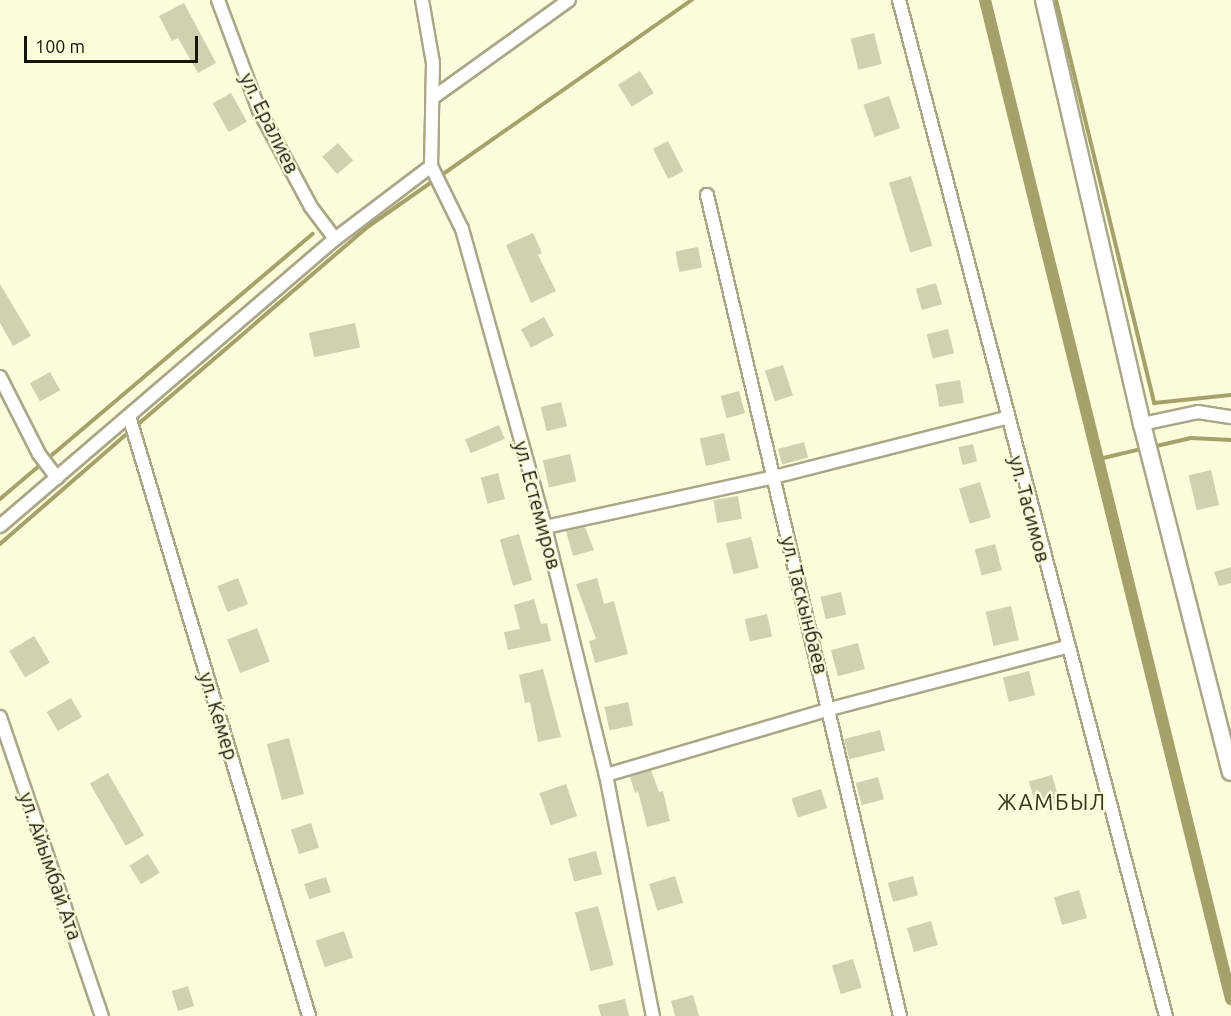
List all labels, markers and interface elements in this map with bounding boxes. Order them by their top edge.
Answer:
scale bar [27,24,201,62]
text: 100 m [35,36,85,56]
street label: ул. Ералиев [235,69,305,177]
street label: ул. Естемиров [509,438,567,572]
street label: ул. Тасимов [1004,453,1056,565]
street label: ул. Таскынбаев [776,534,834,676]
street label: ул. Кемер [194,669,244,763]
street label: ул. Айымбай Ата [14,789,88,943]
district label: ЖАМБЫЛ [997,789,1107,815]

